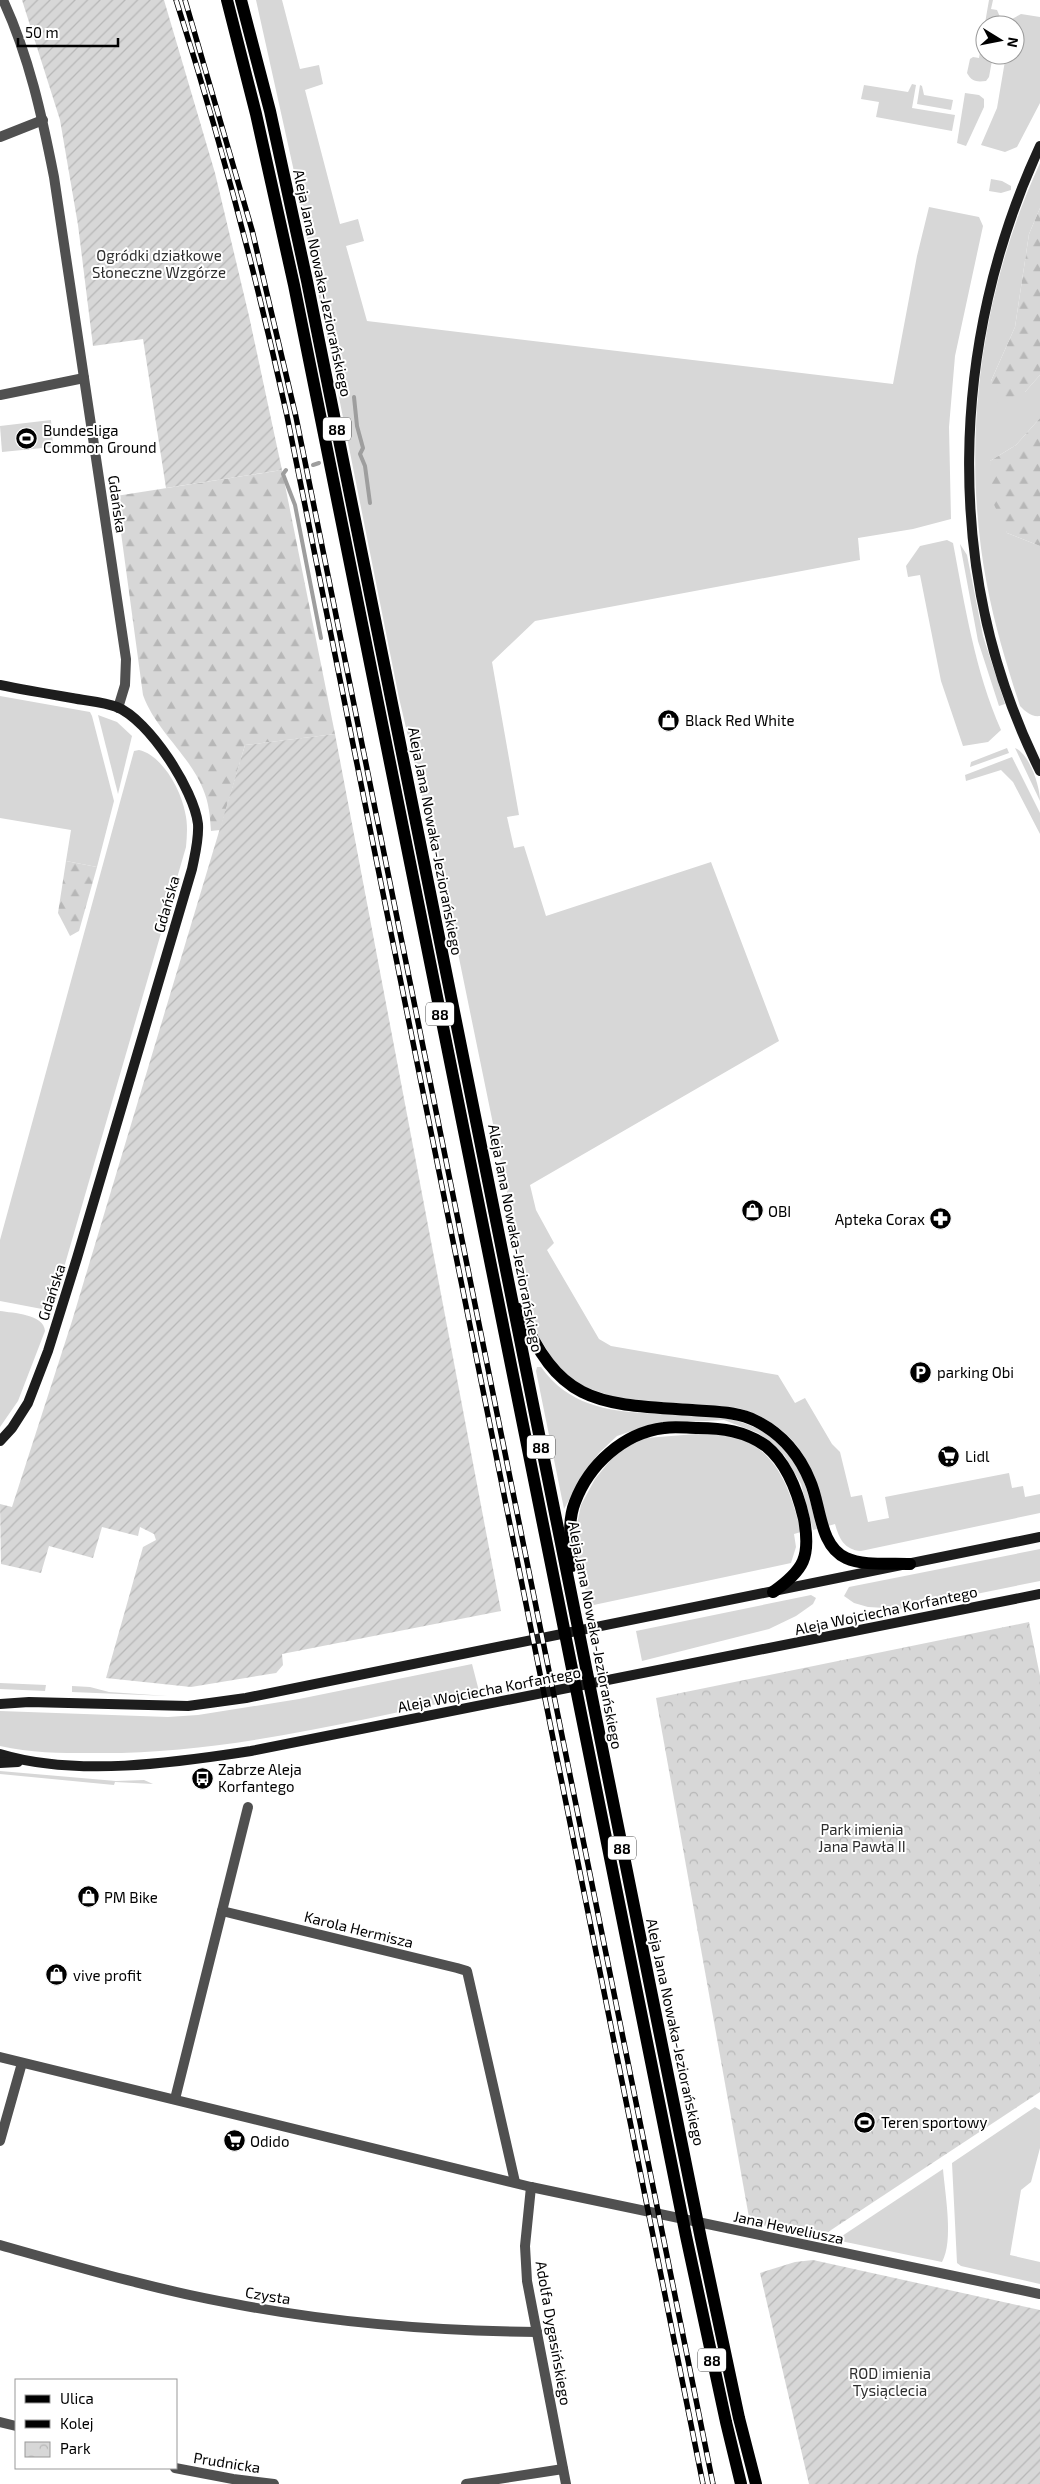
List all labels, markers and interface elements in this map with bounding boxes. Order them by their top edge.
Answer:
scale bar [18,15,118,47]
north arrow [975,15,1025,65]
text: 50 m [25,23,59,41]
text: N [1004,36,1023,49]
street label: Aleja Jana Nowaka-Jeziorańskiego [289,168,356,399]
park label: Ogródki działkowe Słoneczne Wzgórze [92,246,226,281]
road number: 88 [323,418,351,440]
place label: Bundesliga Common Ground [43,421,157,456]
sports icon: Bundesliga Common Ground [15,427,39,451]
street label: Gdańska [105,474,131,534]
shop icon: Black Red White [657,708,681,732]
place label: Black Red White [685,711,795,729]
street label: Aleja Jana Nowaka-Jeziorańskiego [404,725,467,957]
street label: Gdańska [149,873,183,935]
road number: 88 [426,1002,454,1026]
street label: Aleja Jana Nowaka-Jeziorańskiego [484,1122,547,1354]
shop icon: OBI [740,1199,764,1223]
place label: OBI [768,1202,791,1220]
pharmacy icon: Apteka Corax [929,1207,953,1231]
place label: Apteka Corax [835,1210,925,1228]
street label: Gdańska [33,1261,69,1323]
parking icon: parking Obi [909,1360,933,1384]
place label: parking Obi [937,1363,1014,1381]
road number: 88 [527,1435,555,1458]
supermarket icon: Lidl [937,1444,961,1468]
place label: Lidl [965,1447,990,1465]
street label: Aleja Jana Nowaka-Jeziorańskiego [564,1519,627,1751]
street label: Aleja Wojciecha Korfantego [793,1582,979,1639]
street label: Aleja Wojciecha Korfantego [396,1662,582,1717]
place label: Zabrze Aleja Korfantego [218,1760,302,1795]
bus stop icon: Zabrze Aleja Korfantego [190,1766,214,1790]
park label: Park imienia Jana Pawła II [818,1820,906,1855]
road number: 88 [608,1836,636,1860]
shop icon: PM Bike [76,1885,100,1909]
place label: PM Bike [104,1888,158,1906]
street label: Karola Hermisza [303,1907,415,1951]
street label: Aleja Jana Nowaka-Jeziorańskiego [642,1917,709,2148]
shop icon: vive profit [45,1963,69,1987]
place label: vive profit [73,1966,142,1984]
sports icon: Teren sportowy [853,2110,877,2134]
place label: Teren sportowy [881,2113,987,2131]
supermarket icon: Odido [222,2129,246,2153]
place label: Odido [250,2132,289,2150]
street label: Jana Heweliusza [732,2207,846,2247]
street label: Adolfa Dygasińskiego [532,2259,576,2407]
street label: Czysta [244,2283,292,2307]
road number: 88 [698,2348,726,2372]
park label: ROD imienia Tysiąclecia [849,2364,931,2399]
legend [15,2379,178,2469]
text: Ulica [60,2389,94,2407]
text: Kolej [60,2414,93,2433]
text: Park [60,2439,91,2457]
street label: Prudnicka [192,2448,262,2476]

